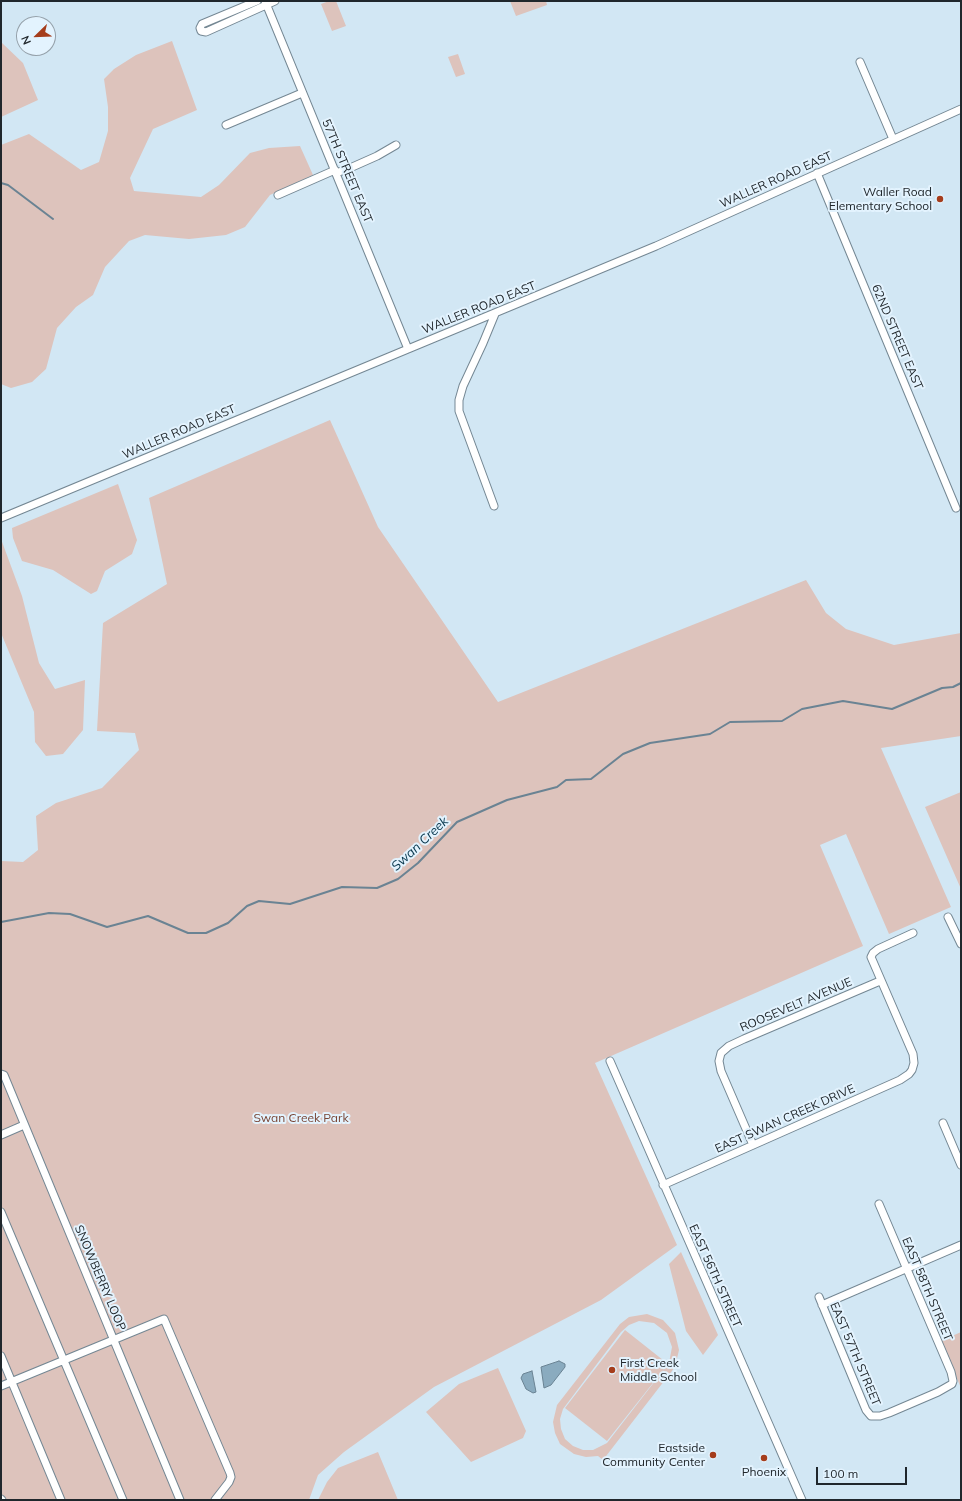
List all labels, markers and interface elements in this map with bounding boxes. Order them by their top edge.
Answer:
north arrow [16,16,56,56]
text: N [18,34,34,47]
street label: 57TH STREET EAST [319,117,375,225]
street label: WALLER ROAD EAST [718,149,834,211]
place label: Waller Road Elementary School [829,185,932,213]
marker: Waller Road Elementary School [935,194,945,204]
street label: WALLER ROAD EAST [420,279,538,337]
street label: 62ND STREET EAST [868,282,926,392]
street label: WALLER ROAD EAST [120,402,238,462]
water label: Swan Creek [388,814,452,874]
street label: ROOSEVELT AVENUE [738,975,854,1035]
street label: EAST SWAN CREEK DRIVE [713,1082,857,1156]
park label: Swan Creek Park [253,1111,349,1125]
street label: EAST 56TH STREET [686,1222,744,1330]
street label: SNOWBERRY LOOP [71,1223,129,1333]
street label: EAST 58TH STREET [899,1235,955,1343]
street label: EAST 57TH STREET [827,1300,883,1408]
place label: First Creek Middle School [620,1356,697,1384]
marker: First Creek Middle School [607,1365,617,1375]
place label: Eastside Community Center [602,1441,705,1469]
marker: Eastside Community Center [708,1450,718,1460]
marker: Phoenix [759,1453,769,1463]
scale bar [818,1459,909,1485]
place label: Phoenix [742,1465,786,1479]
text: 100 m [823,1466,858,1481]

